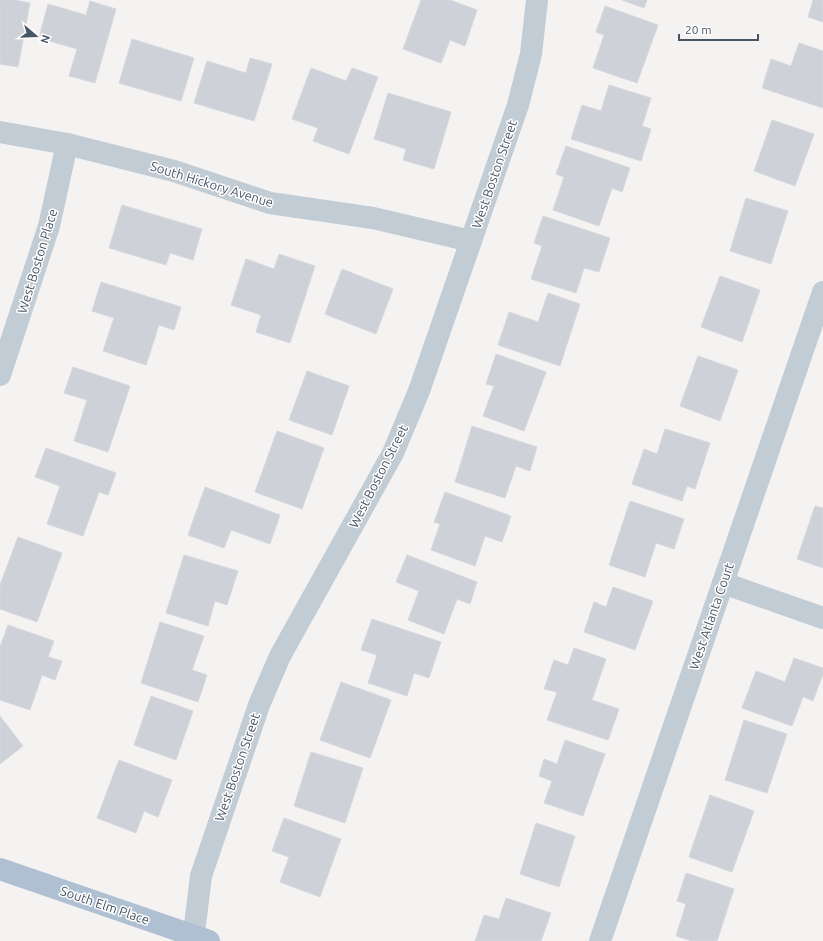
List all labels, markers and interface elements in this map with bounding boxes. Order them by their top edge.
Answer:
north arrow [16,16,56,56]
scale bar [679,16,758,42]
text: 20 m [685,23,712,36]
text: N [38,33,52,45]
street label: West Boston Street [469,118,519,230]
street label: South Hickory Avenue [149,159,275,209]
street label: West Boston Place [14,207,60,315]
street label: West Boston Street [346,422,410,530]
street label: West Atlanta Court [686,561,736,671]
street label: West Boston Street [212,711,262,823]
street label: South Elm Place [59,883,151,927]

